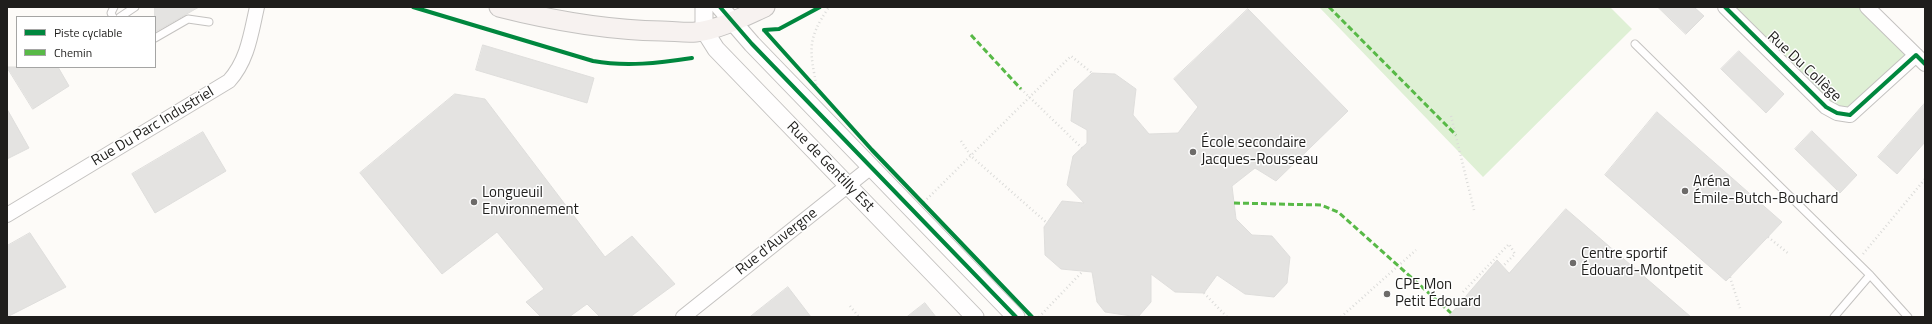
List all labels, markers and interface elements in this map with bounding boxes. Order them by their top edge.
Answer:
legend [16,16,156,68]
text: Piste cyclable [54,23,122,42]
street label: Rue Du Collège [1763,28,1845,106]
text: Chemin [54,43,92,62]
street label: Rue Du Parc Industriel [89,83,217,171]
street label: Rue de Gentilly Est [782,118,878,216]
place label: École secondaire Jacques-Rousseau [1201,134,1318,169]
marker: École secondaire Jacques-Rousseau [1188,147,1198,157]
place label: Aréna Émile-Butch-Bouchard [1693,173,1839,208]
place label: Longueuil Environnement [482,184,579,219]
marker: Aréna Émile-Butch-Bouchard [1680,186,1690,196]
marker: Longueuil Environnement [469,197,479,207]
street label: Rue d'Auvergne [733,205,821,279]
place label: Centre sportif Édouard-Montpetit [1581,245,1703,280]
marker: Centre sportif Édouard-Montpetit [1568,258,1578,268]
place label: CPE Mon Petit Édouard [1395,276,1481,311]
marker: CPE Mon Petit Édouard [1382,289,1392,299]

